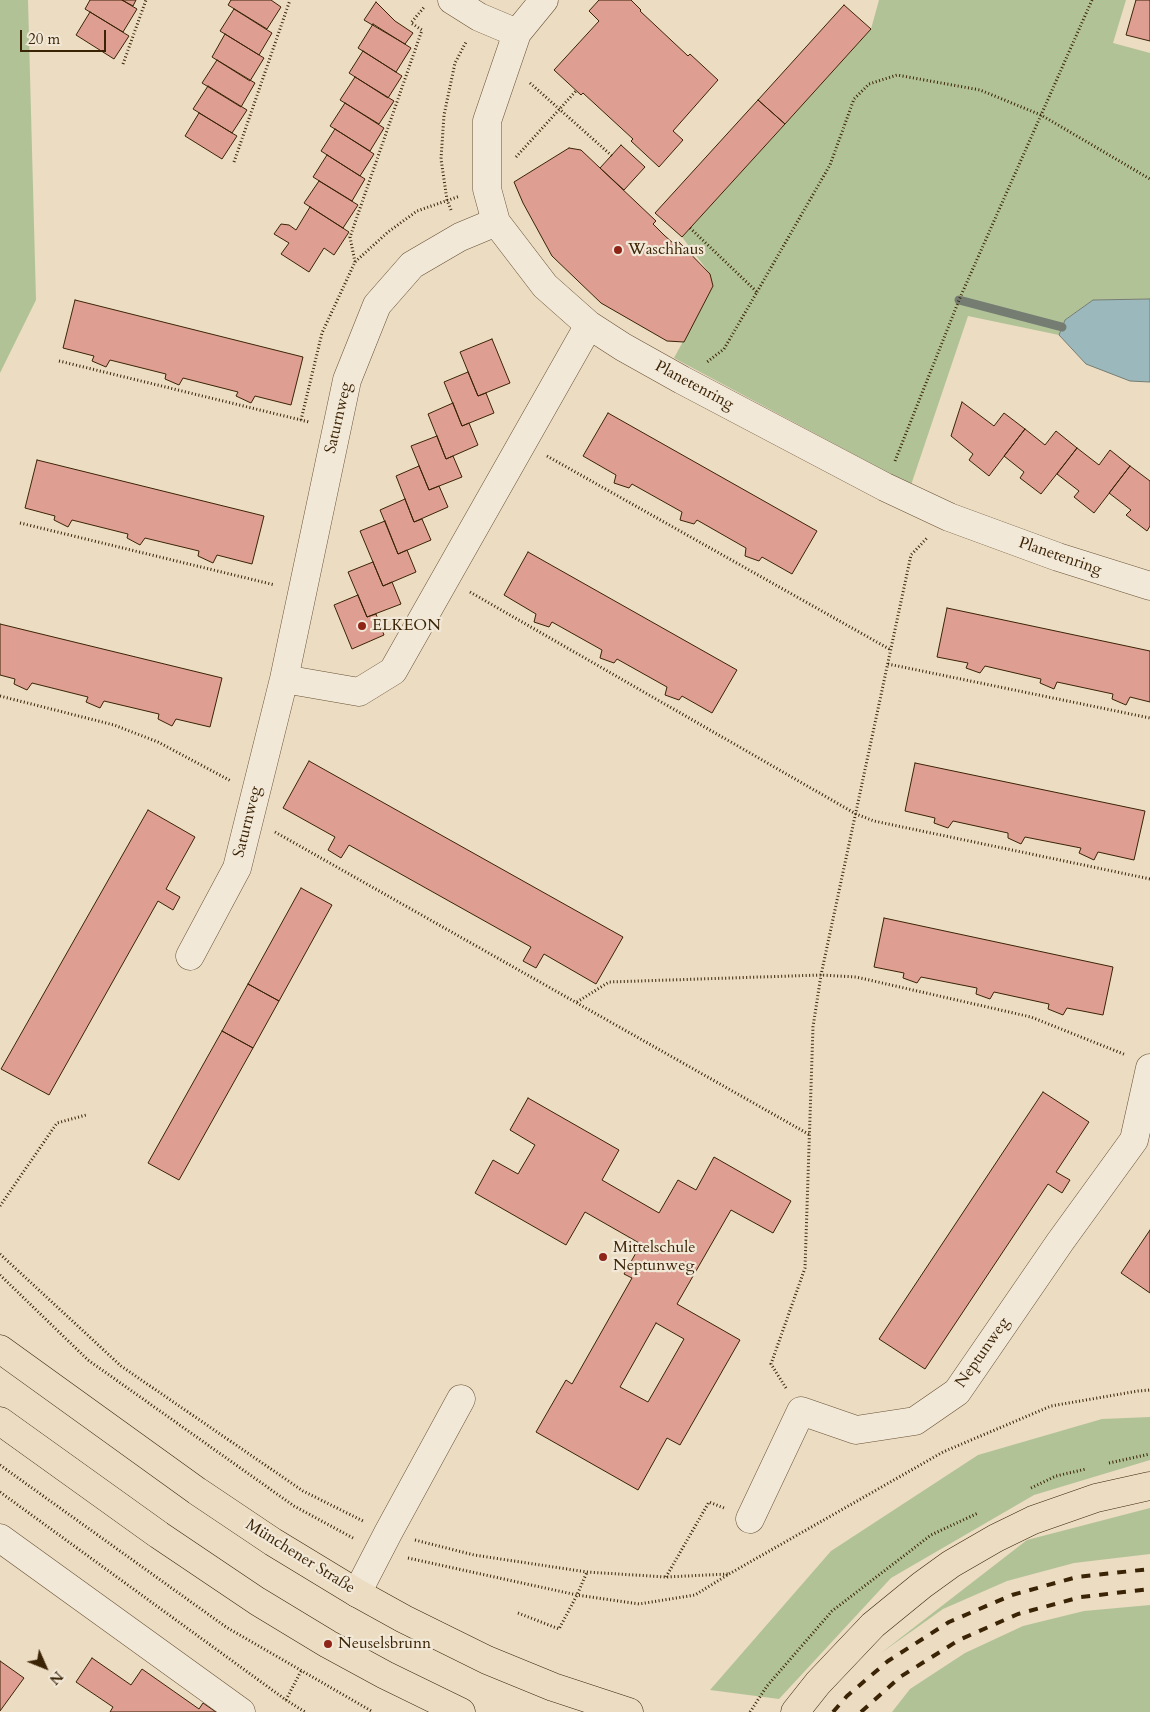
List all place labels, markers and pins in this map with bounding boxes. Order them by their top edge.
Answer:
place label: Waschhaus [628,240,704,260]
marker: Waschhaus [612,244,624,256]
place label: ELKEON [372,616,441,636]
marker: ELKEON [356,620,368,632]
place label: Mittelschule Neptunweg [613,1238,696,1276]
marker: Mittelschule Neptunweg [597,1251,609,1263]
place label: Neuselsbrunn [338,1634,431,1654]
marker: Neuselsbrunn [322,1638,334,1650]

